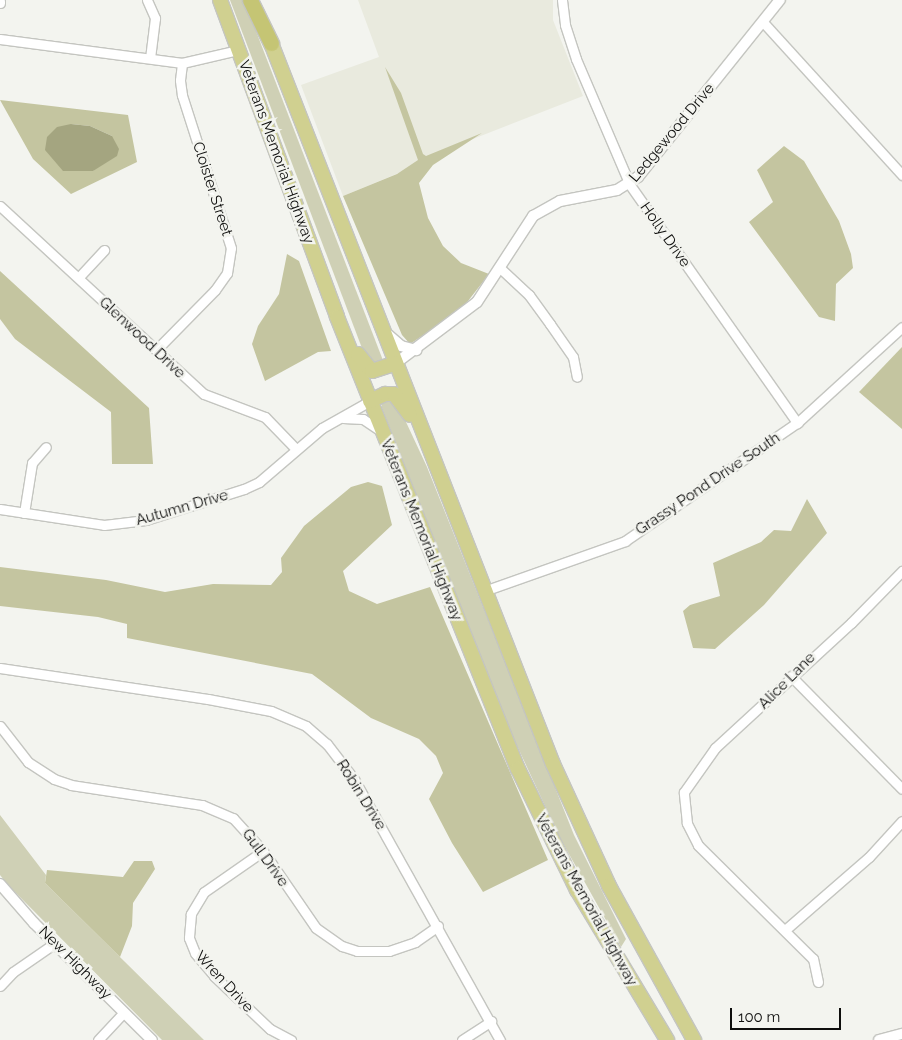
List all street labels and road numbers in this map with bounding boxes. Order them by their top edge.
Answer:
street label: Veterans Memorial Highway [234,58,318,246]
street label: Ledgewood Drive [625,80,719,186]
street label: Cloister Street [188,140,236,238]
street label: Holly Drive [636,199,694,271]
street label: Glenwood Drive [95,294,189,382]
street label: Grassy Pond Drive South [632,429,784,539]
street label: Veterans Memorial Highway [376,437,466,623]
street label: Autumn Drive [134,486,230,530]
street label: Alice Lane [755,649,819,713]
street label: Robin Drive [332,757,390,833]
street label: Veterans Memorial Highway [531,811,641,989]
street label: Gull Drive [238,825,292,891]
street label: New Highway [35,923,115,1003]
street label: Wren Drive [191,948,257,1016]

